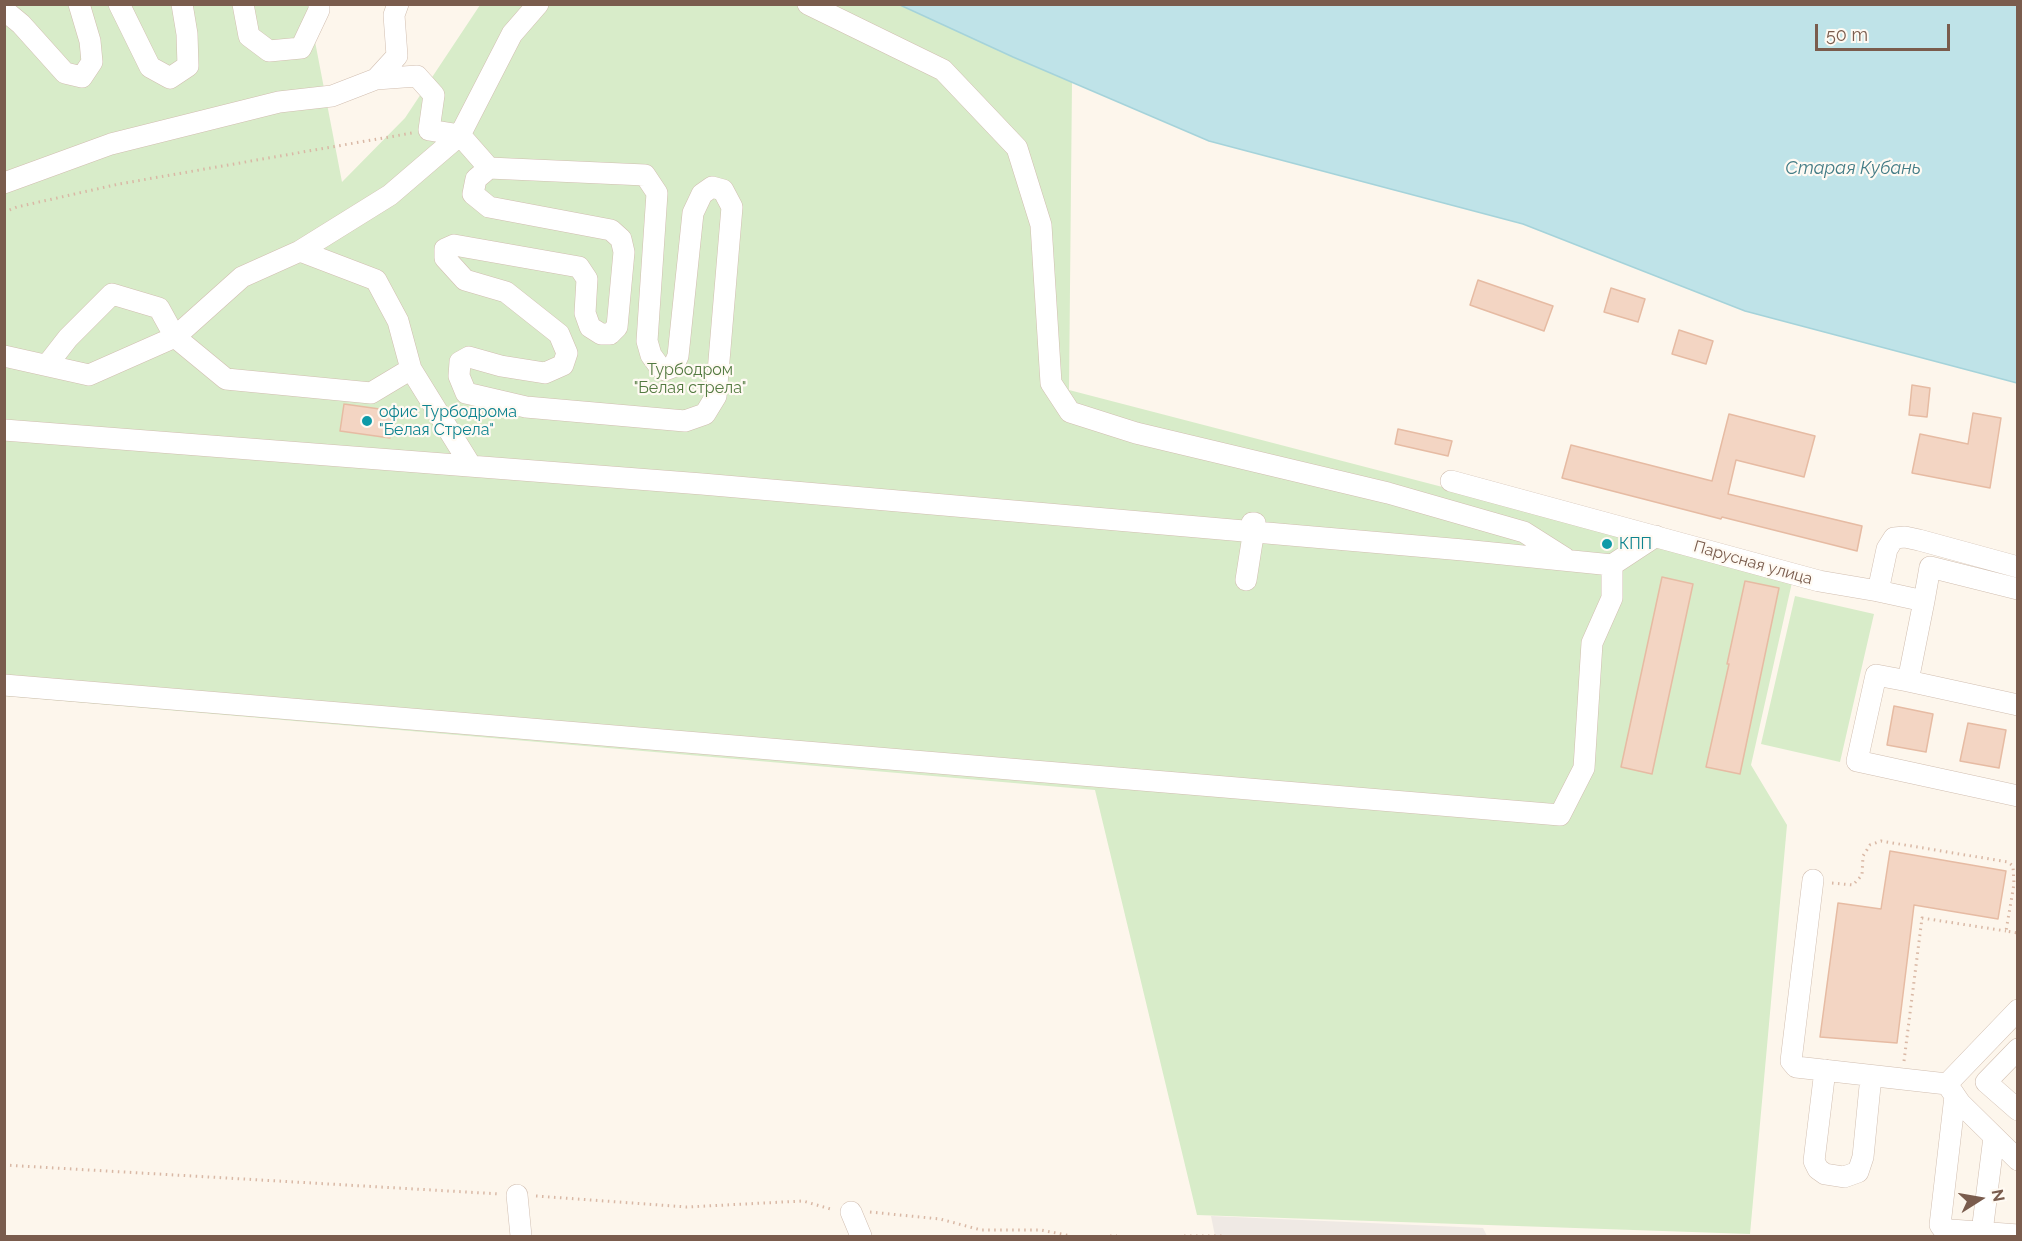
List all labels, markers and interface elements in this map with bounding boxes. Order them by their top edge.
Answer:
scale bar [1818,12,1953,50]
text: 50 m [1826,24,1868,45]
water label: Старая Кубань [1785,158,1921,180]
park label: Турбодром "Белая стрела" [634,360,746,398]
place label: офис Турбодрома "Белая Стрела" [379,402,517,440]
marker: офис Турбодрома "Белая Стрела" [360,414,374,428]
place label: КПП [1619,534,1652,554]
marker: КПП [1600,537,1614,551]
street label: Парусная улица [1691,537,1815,589]
north arrow [1950,1169,2010,1229]
text: N [1988,1188,2009,1203]

